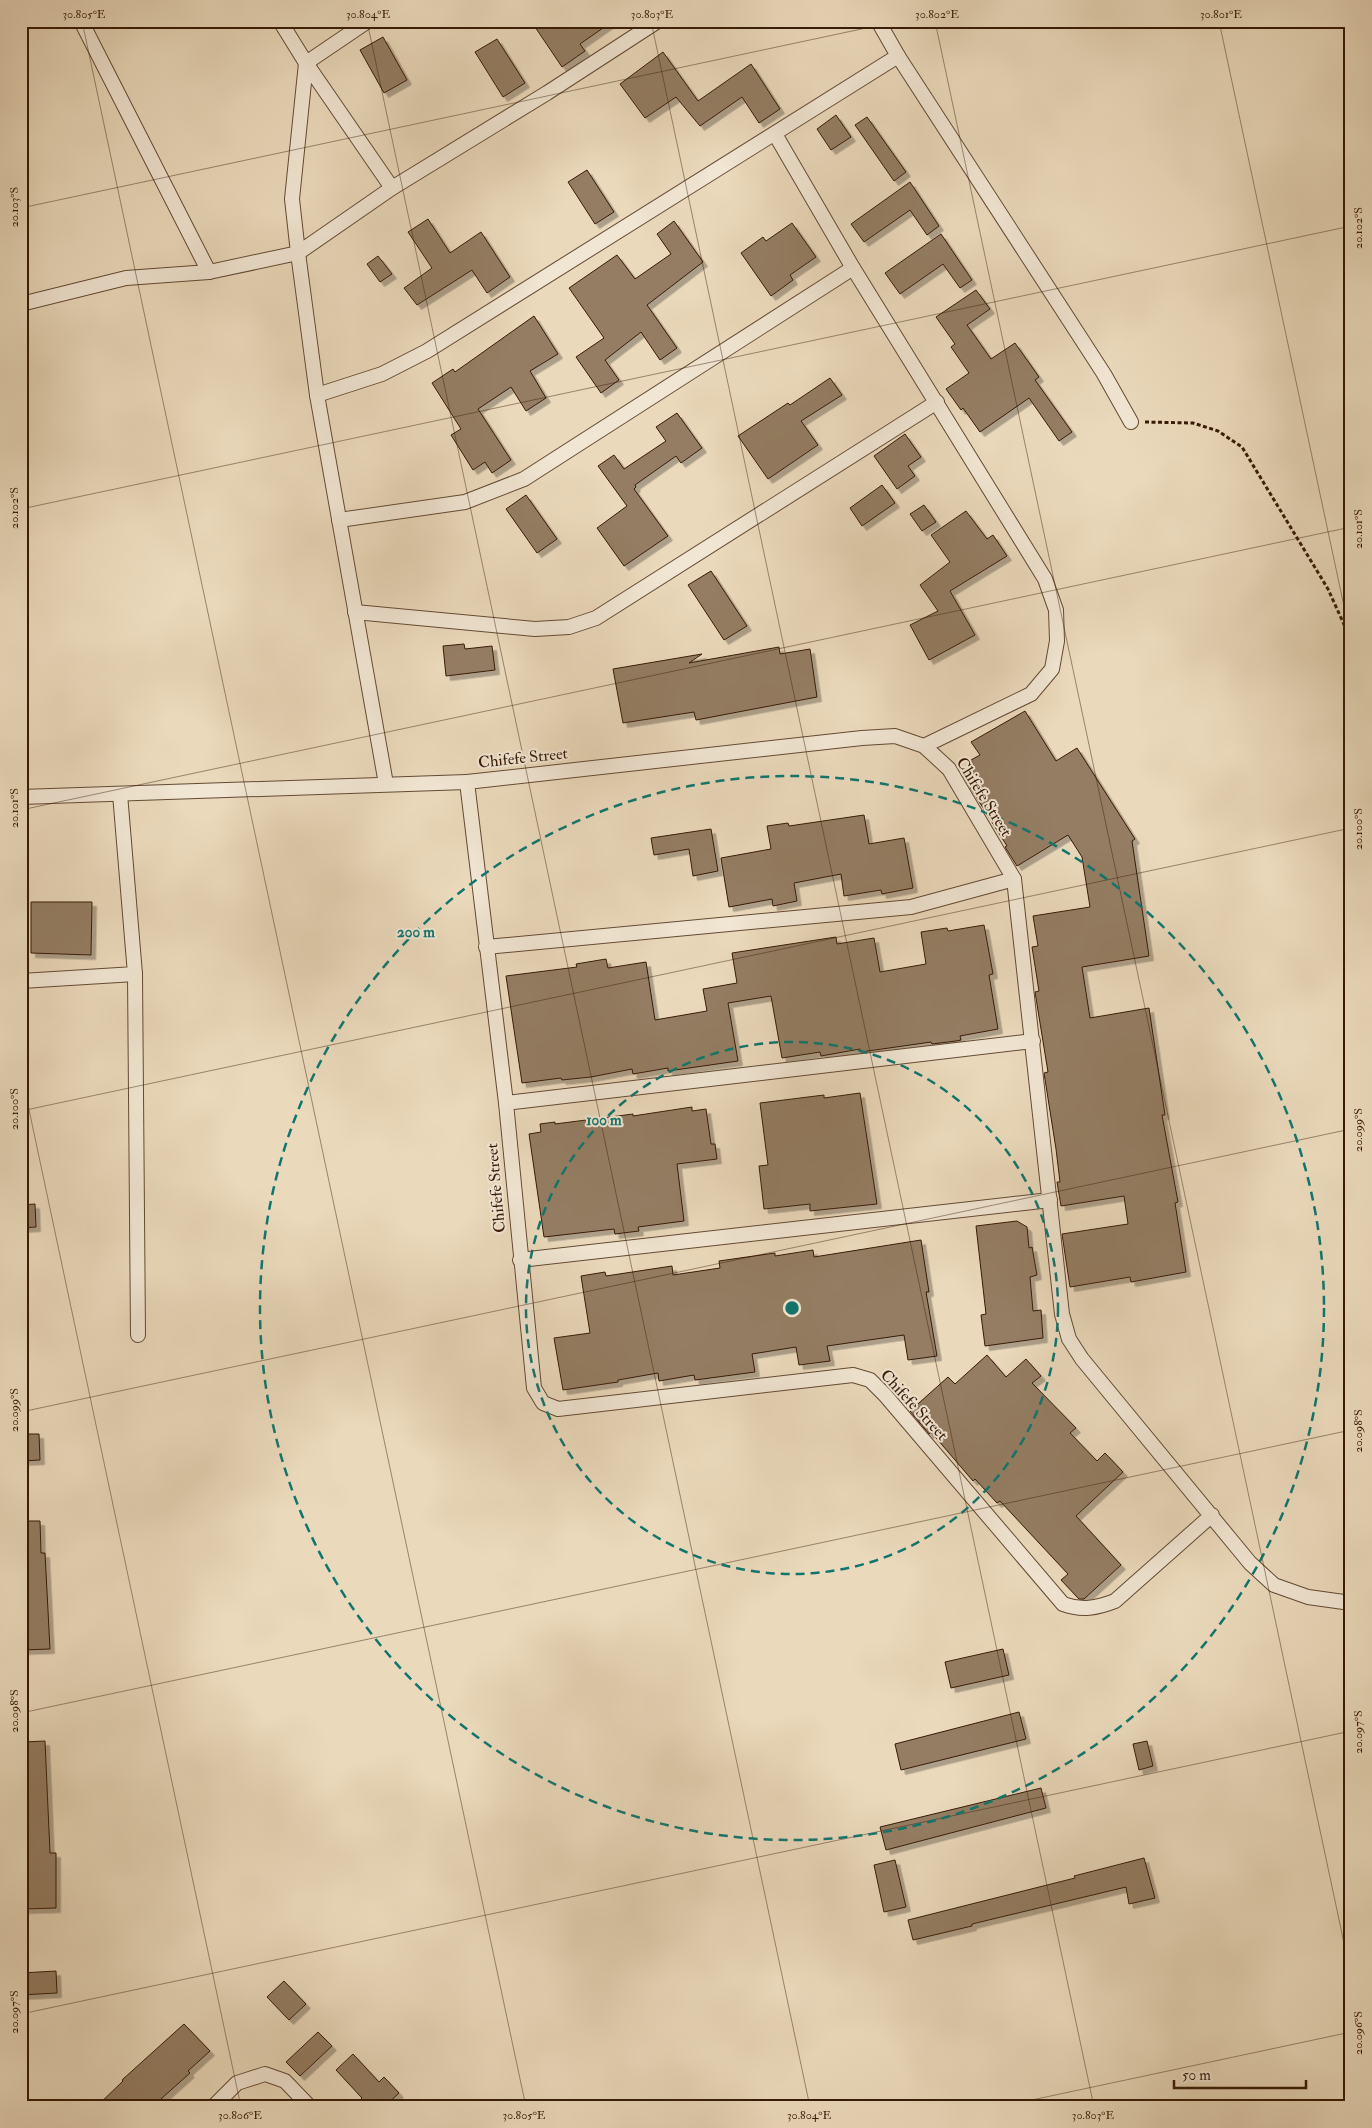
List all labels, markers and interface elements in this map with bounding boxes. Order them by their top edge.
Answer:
text: 30.805°E [62,7,106,22]
text: 30.804°E [346,7,390,22]
text: 30.803°E [631,7,674,22]
text: 30.802°E [915,7,959,22]
text: 30.801°E [1200,7,1242,22]
text: 20.103°S [7,187,22,227]
text: 20.102°S [1351,207,1366,249]
text: 20.102°S [7,487,22,529]
text: 20.101°S [1351,509,1366,549]
street label: Chifefe Street [477,743,569,773]
street label: Chifefe Street [952,754,1016,840]
text: 20.101°S [7,788,22,828]
text: 20.100°S [1351,808,1366,850]
text: 200 m [397,923,435,942]
text: 20.100°S [7,1088,22,1130]
text: 20.099°S [1351,1108,1366,1152]
text: 100 m [586,1111,622,1130]
street label: Chifefe Street [482,1142,510,1234]
centre of rings [783,1299,801,1317]
street label: Chifefe Street [876,1365,952,1445]
text: 20.099°S [7,1388,22,1432]
text: 20.098°S [1351,1409,1366,1453]
text: 20.098°S [7,1689,22,1733]
text: 20.097°S [1351,1710,1366,1754]
text: 20.097°S [7,1990,22,2034]
text: 20.096°S [1351,2011,1366,2055]
scale bar [1174,2058,1307,2090]
text: 50 m [1182,2066,1211,2085]
text: 30.806°E [218,2108,262,2123]
text: 30.805°E [502,2108,546,2123]
text: 30.804°E [787,2108,831,2123]
text: 30.803°E [1072,2108,1115,2123]

